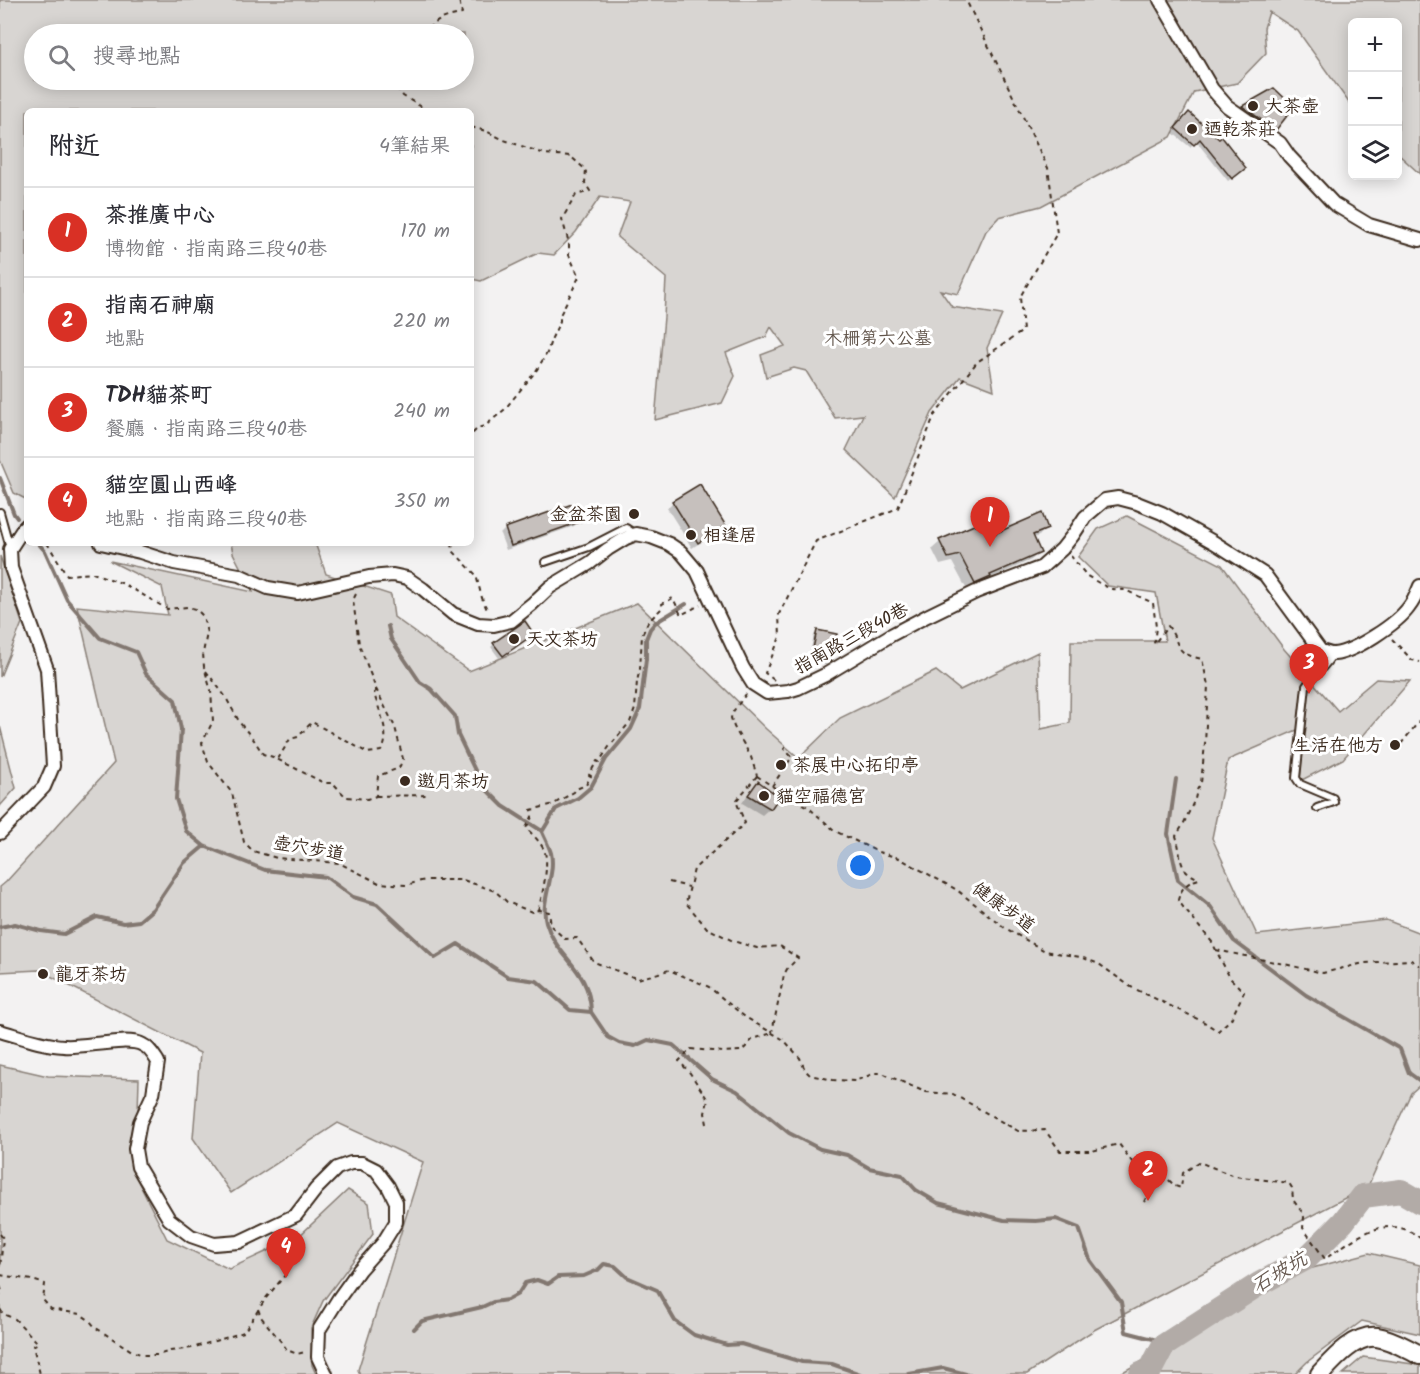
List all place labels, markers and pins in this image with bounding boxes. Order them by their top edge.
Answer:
place label: 大茶壺 [1265,93,1319,122]
marker: 大茶壺 [1246,99,1260,113]
place label: 迺乾茶莊 [1204,116,1276,145]
marker: 迺乾茶莊 [1185,122,1199,136]
pin: 1 [970,498,1010,547]
place label: 金盆茶園 [550,501,622,530]
marker: 金盆茶園 [627,507,641,521]
place label: 相逢居 [703,522,757,551]
marker: 相逢居 [684,528,698,542]
place label: 天文茶坊 [526,626,598,655]
marker: 天文茶坊 [507,632,521,646]
pin: 3 [1290,644,1328,694]
place label: 生活在他方 [1293,732,1383,761]
marker: 生活在他方 [1388,738,1402,752]
place label: 茶展中心拓印亭 [793,752,919,781]
marker: 茶展中心拓印亭 [774,758,788,772]
place label: 邀月茶坊 [417,768,489,797]
marker: 邀月茶坊 [398,774,412,788]
place label: 貓空福德宮 [776,783,866,812]
marker: 貓空福德宮 [757,789,771,803]
place label: 龍牙茶坊 [55,961,127,990]
marker: 龍牙茶坊 [36,967,50,981]
pin: 2 [1128,1152,1168,1201]
pin: 4 [266,1228,306,1278]

